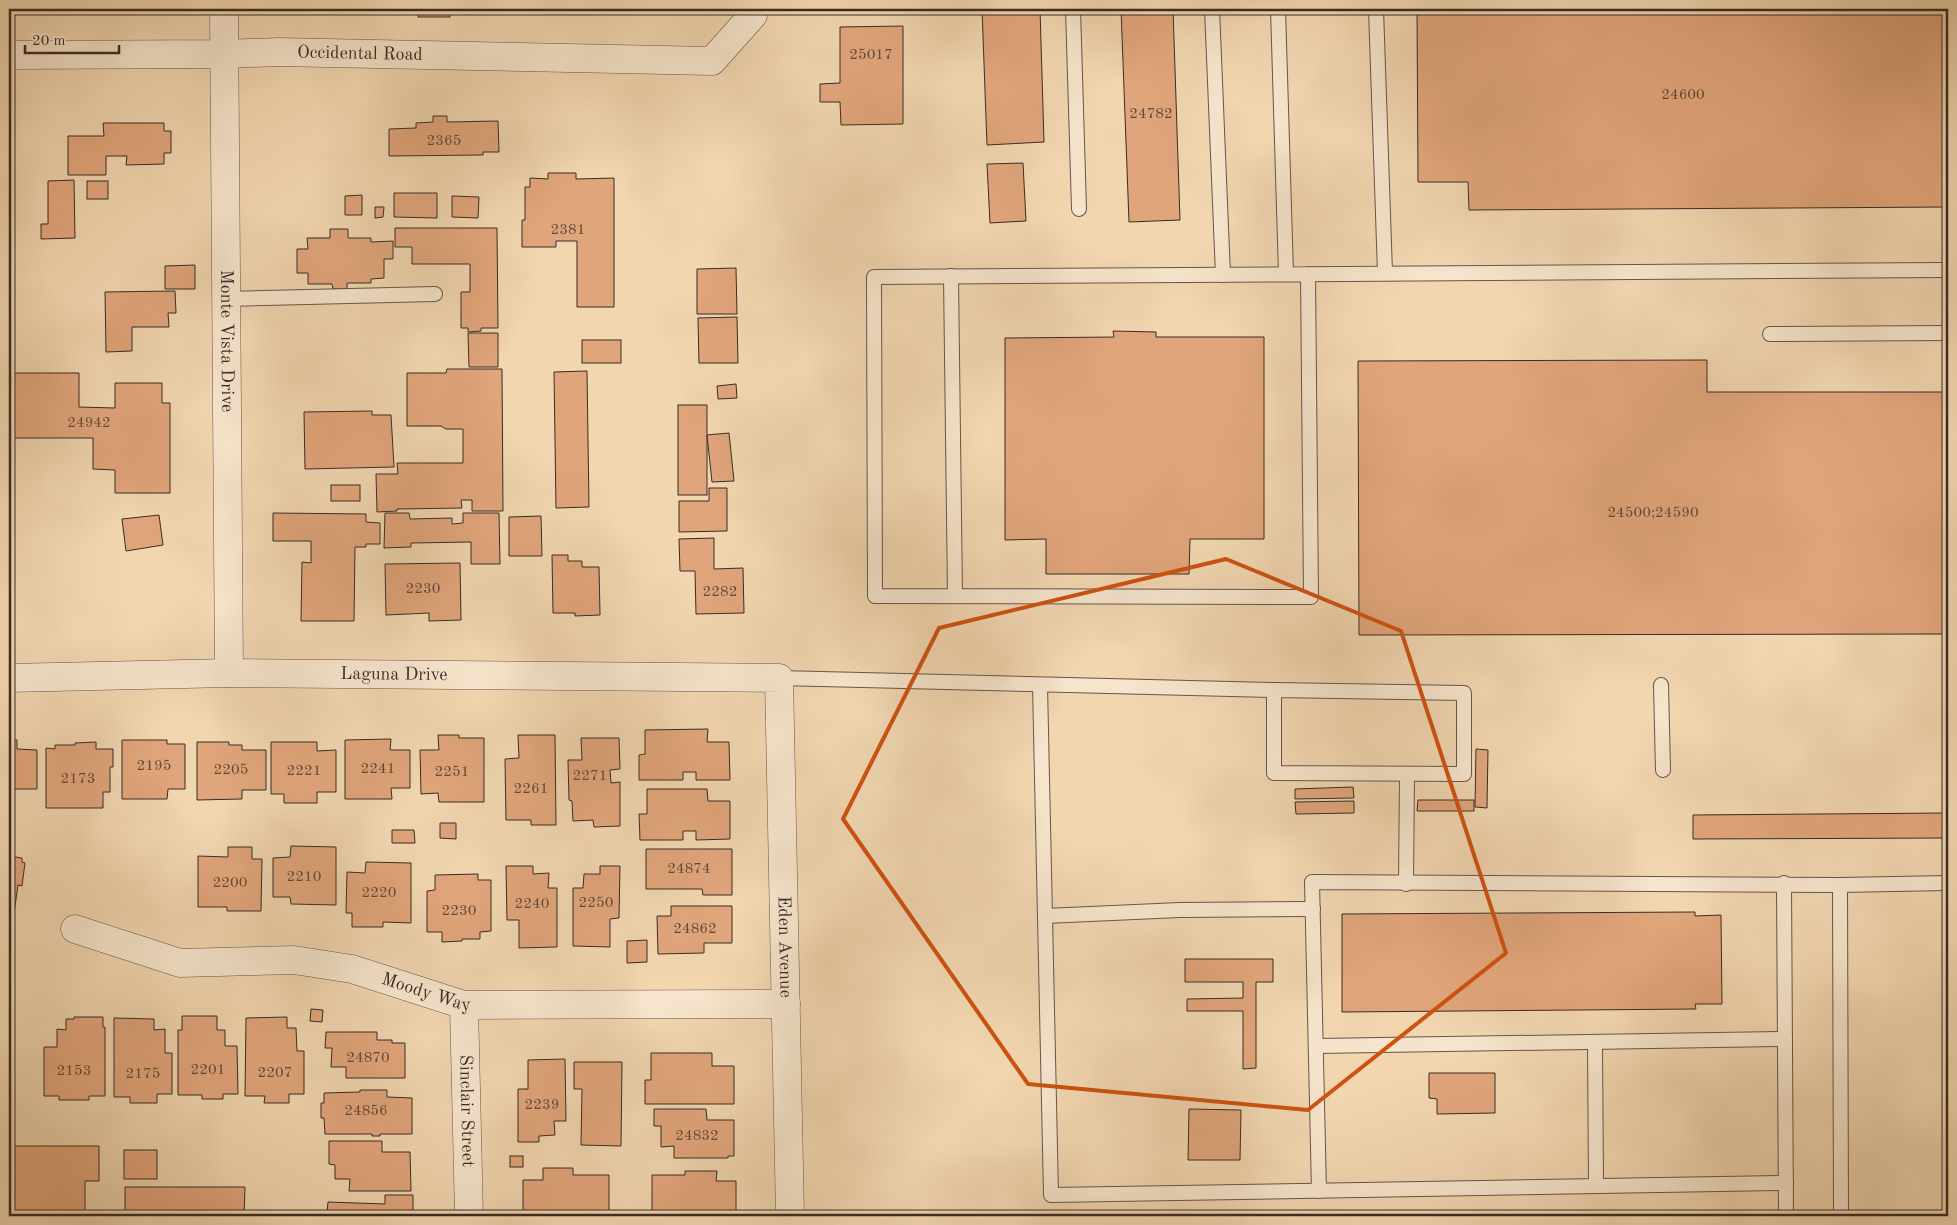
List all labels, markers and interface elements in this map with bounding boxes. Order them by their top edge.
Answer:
scale bar [25,22,119,54]
text: 20 m [32,34,66,49]
street label: Occidental Road [297,43,423,64]
house number: 25017 [849,48,893,63]
house number: 24600 [1661,88,1705,103]
house number: 24782 [1129,107,1173,122]
house number: 2365 [427,134,461,149]
house number: 2381 [551,223,585,238]
street label: Monte Vista Drive [217,270,236,412]
house number: 24942 [67,416,111,431]
house number: 24500;24590 [1607,506,1699,521]
house number: 2230 [406,582,440,597]
house number: 2282 [703,585,737,600]
street label: Laguna Drive [340,665,448,684]
house number: 2195 [137,759,171,774]
house number: 2241 [361,762,395,777]
house number: 2205 [214,763,248,778]
house number: 2221 [287,764,321,779]
house number: 2251 [435,765,469,780]
house number: 2271 [573,769,607,784]
house number: 2173 [61,772,95,787]
house number: 2261 [514,782,548,797]
house number: 24874 [667,862,711,877]
house number: 2210 [287,870,321,885]
house number: 2200 [213,876,247,891]
house number: 2220 [362,886,396,901]
house number: 2250 [579,896,613,911]
street label: Eden Avenue [774,896,795,998]
house number: 2240 [515,897,549,912]
house number: 2230 [442,904,476,919]
house number: 24862 [673,922,717,937]
street label: Moody Way [379,970,471,1014]
house number: 24870 [346,1051,390,1066]
street label: Sinclair Street [456,1055,477,1167]
house number: 2201 [191,1063,225,1078]
house number: 2153 [57,1064,91,1079]
house number: 2207 [258,1066,292,1081]
house number: 2175 [126,1067,160,1082]
house number: 2239 [525,1098,559,1113]
house number: 24856 [344,1104,388,1119]
house number: 24832 [675,1129,719,1144]

